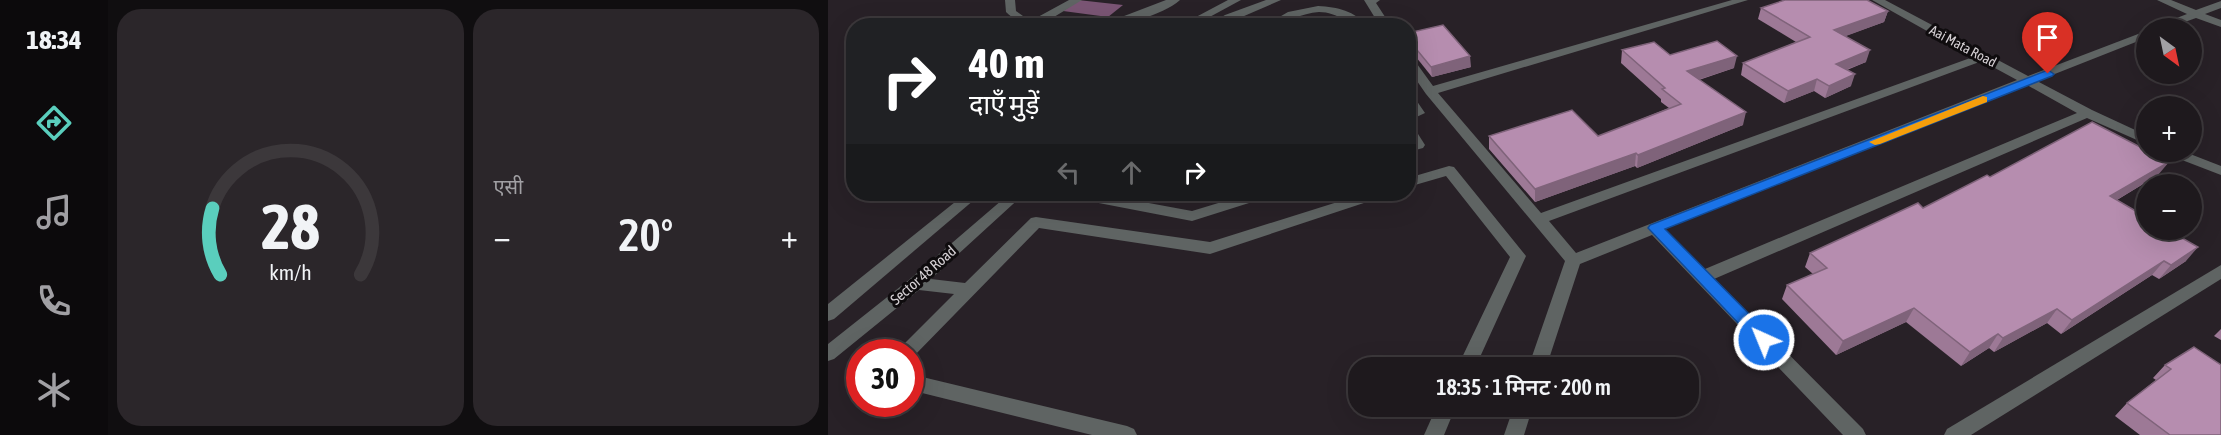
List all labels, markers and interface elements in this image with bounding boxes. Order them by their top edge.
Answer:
pin [2022,12,2073,74]
north arrow [2136,18,2202,84]
map controls [2136,18,2202,240]
icon: arrive [2031,21,2064,54]
street label: Aai Mata Road [1927,22,1999,70]
text: 18:34 [26,24,82,55]
text: 40 m [969,39,1044,87]
icon: right [870,42,948,120]
text: दाएँ मुड़ें [969,89,1040,120]
button: + [2136,96,2202,162]
icon: directions [33,102,75,144]
icon: left [1052,156,1085,189]
icon: ahead [1115,156,1148,189]
icon: right [1178,156,1211,189]
button: − [2136,174,2202,240]
text: एसी [494,175,523,198]
icon: music [33,191,75,233]
text: 28 [261,191,320,262]
text: 20° [618,209,673,261]
text: − [494,217,511,255]
text: + [781,217,798,255]
street label: Sector 48 Road [887,242,959,308]
text: km/h [269,260,312,285]
icon: phone [33,280,75,322]
position arrow [1732,308,1796,372]
speed limit sign: 30 [846,339,924,417]
icon: climate [33,369,75,411]
text: 18:35 · 1 मिनट · 200 m [1436,374,1611,400]

